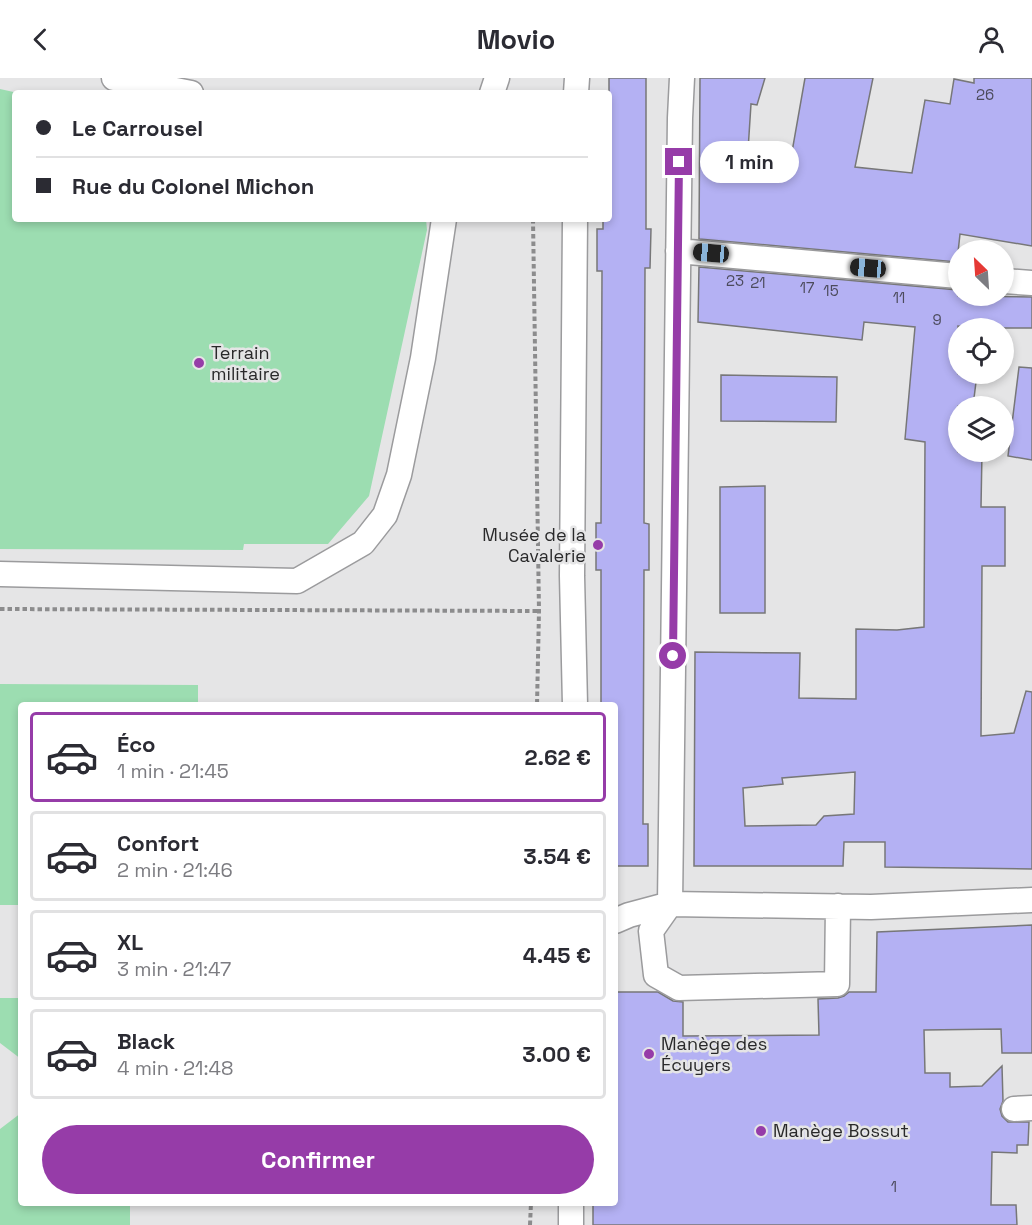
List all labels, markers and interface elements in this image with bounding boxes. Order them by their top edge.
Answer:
text: Movio [477,22,555,57]
icon: back [24,23,57,56]
icon: person [975,23,1008,56]
house number: 26 [976,85,994,104]
text: Le Carrousel [72,114,203,142]
callout: 1 min [700,141,799,183]
route end [665,148,692,175]
text: 1 min [725,149,774,175]
text: Rue du Colonel Michon [72,172,314,200]
north arrow [948,240,1014,306]
map controls [948,240,1014,462]
car [692,242,730,264]
car [849,257,887,279]
house number: 23 [726,271,744,290]
house number: 21 [750,273,766,292]
house number: 17 [800,278,814,297]
house number: 15 [823,281,839,300]
house number: 11 [893,288,905,307]
house number: 9 [932,310,942,329]
button: locate [948,318,1014,384]
place label: Terrain militaire [211,341,280,385]
marker: Terrain militaire [192,356,206,370]
button: layers [948,396,1014,462]
place label: Musée de la Cavalerie [482,523,586,567]
marker: Musée de la Cavalerie [591,538,605,552]
route start [659,642,686,669]
icon: car [45,730,99,784]
text: Éco [117,730,156,758]
text: 2.62 € [525,743,591,771]
text: 1 min · 21:45 [117,758,229,784]
icon: car [45,829,99,883]
text: Confort [117,829,199,857]
text: 3.54 € [523,842,591,870]
text: 2 min · 21:46 [117,857,233,883]
icon: car [45,928,99,982]
text: XL [117,928,143,956]
text: 4.45 € [523,941,591,969]
text: 3 min · 21:47 [117,956,231,982]
icon: car [45,1027,99,1081]
text: Black [117,1027,175,1055]
place label: Manège des Écuyers [661,1032,767,1076]
text: 3.00 € [522,1040,591,1068]
marker: Manège des Écuyers [642,1047,656,1061]
text: 4 min · 21:48 [117,1055,233,1081]
place label: Manège Bossut [773,1119,909,1142]
marker: Manège Bossut [754,1124,768,1138]
button: Confirmer [42,1125,594,1194]
house number: 1 [891,1177,897,1196]

